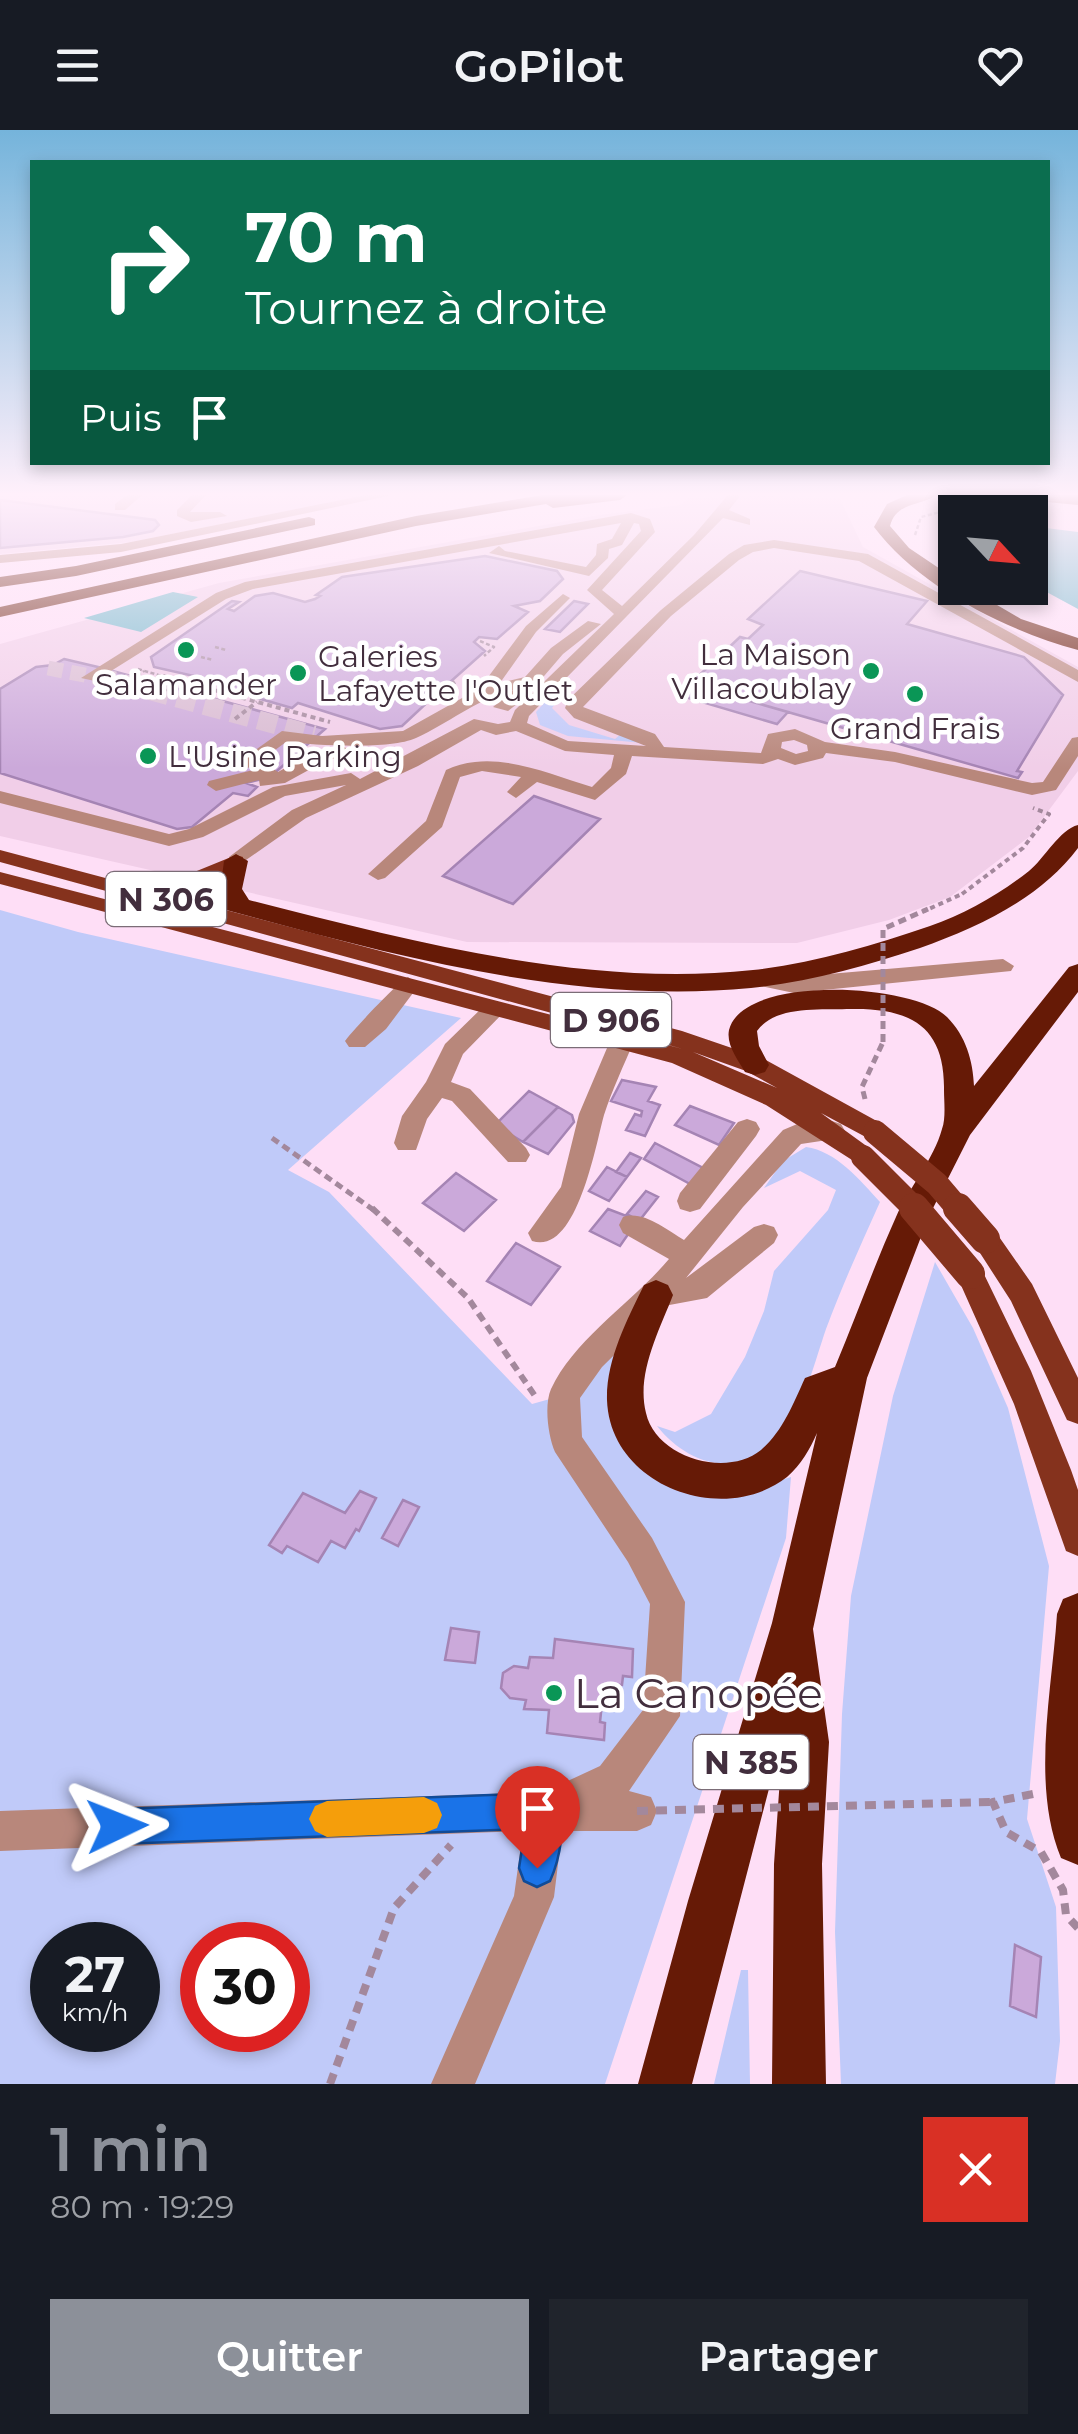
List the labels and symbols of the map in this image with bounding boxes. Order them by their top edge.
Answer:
north arrow [938,495,1048,605]
place label: La Maison Villacoublay [671,636,852,707]
place label: Galeries Lafayette l'Outlet [318,638,573,709]
marker: Salamander [175,639,197,661]
marker: La Maison Villacoublay [860,660,882,682]
marker: Galeries Lafayette l'Outlet [287,662,309,684]
place label: Salamander [95,666,277,703]
marker: Grand Frais [904,683,926,705]
place label: Grand Frais [830,710,1000,747]
place label: L'Usine Parking [168,738,402,775]
marker: L'Usine Parking [137,745,159,767]
road number: N 306 [106,872,226,926]
road number: D 906 [551,993,671,1047]
place label: La Canopée [574,1667,823,1719]
marker: La Canopée [543,1682,565,1704]
road number: N 385 [694,1735,808,1789]
pin [495,1766,580,1869]
position arrow [65,1774,169,1878]
speed limit sign: 30 [180,1922,310,2052]

